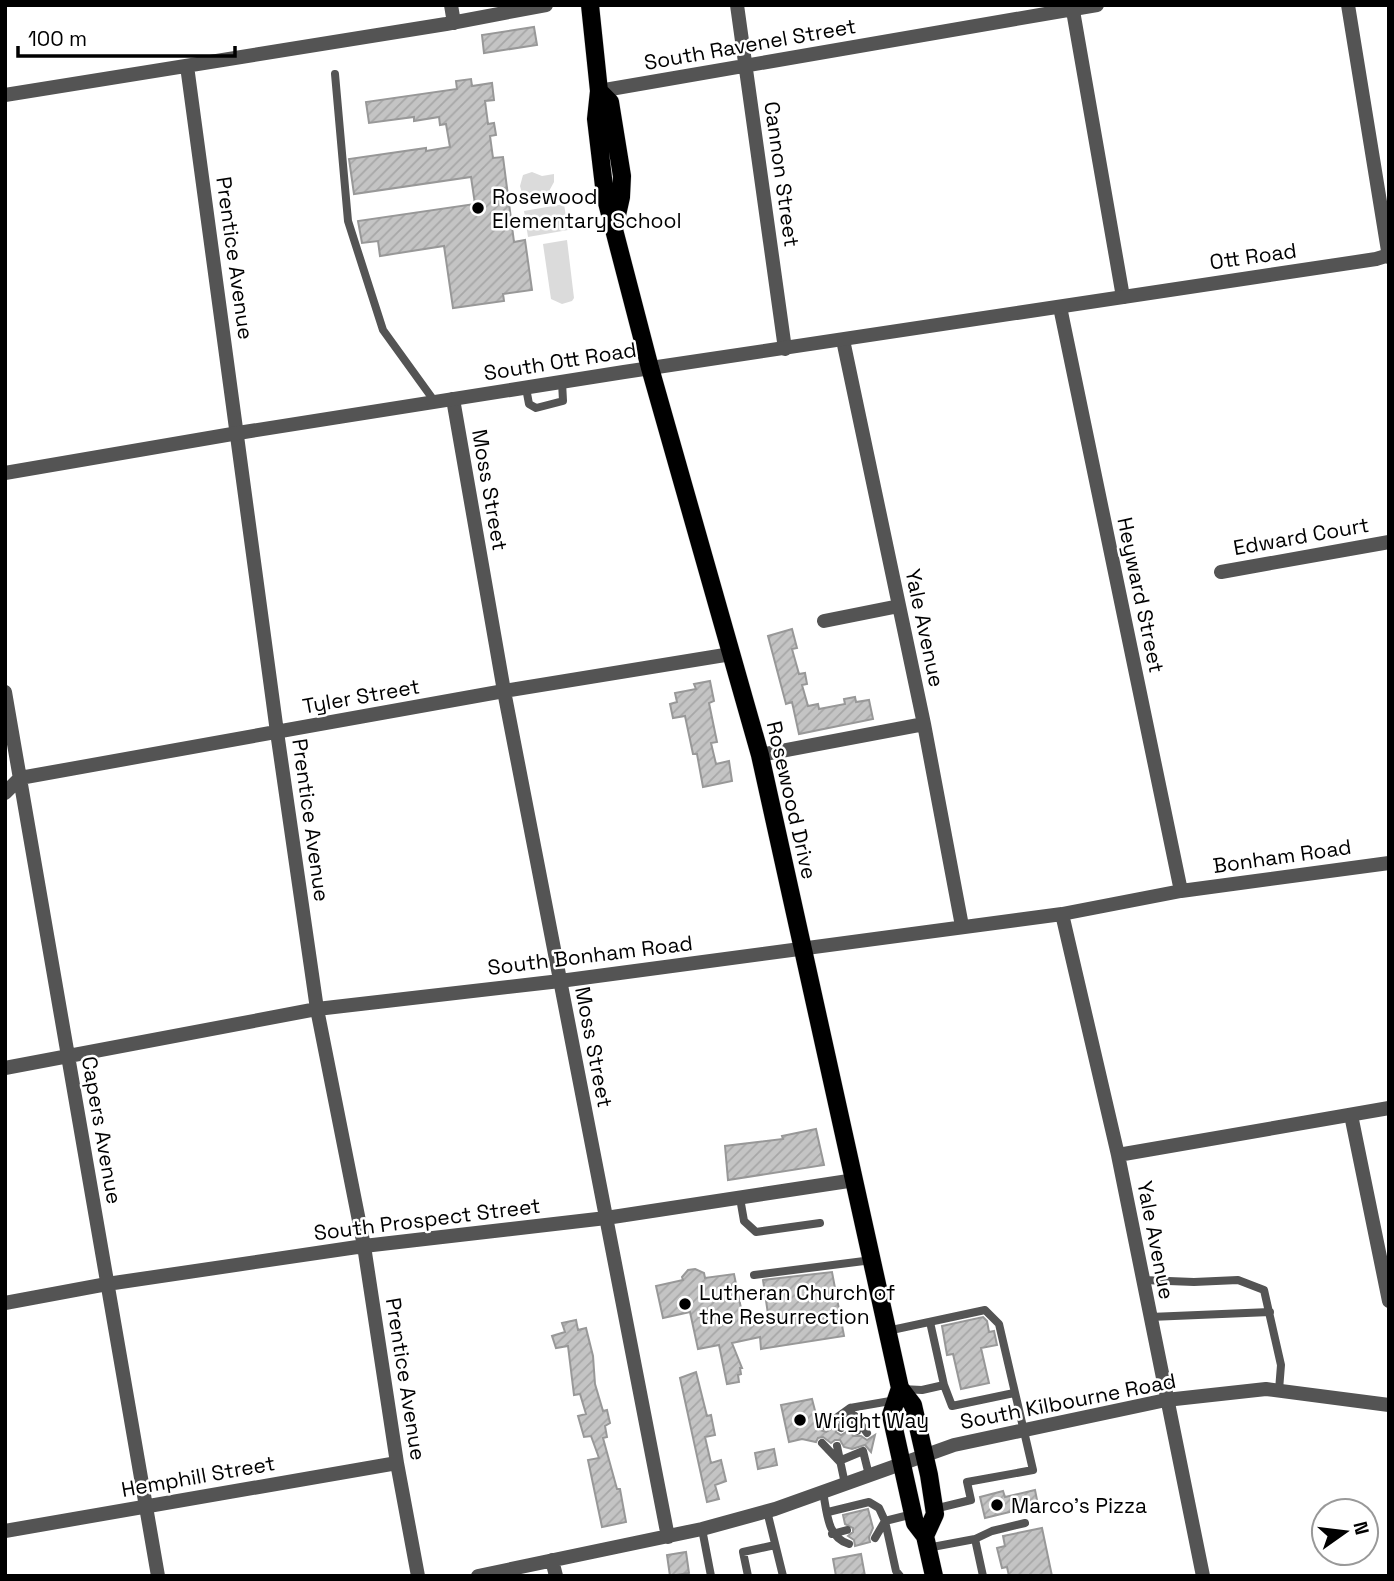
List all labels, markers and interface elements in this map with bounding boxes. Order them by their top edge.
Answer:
street label: South Ravenel Street [642,12,858,76]
scale bar [18,14,234,58]
text: 100 m [28,25,87,52]
street label: Cannon Street [758,99,806,249]
street label: Prentice Avenue [210,175,260,341]
place label: Rosewood Elementary School [492,183,682,234]
marker: Rosewood Elementary School [470,200,486,216]
street label: Ott Road [1208,237,1298,275]
street label: South Ott Road [482,336,638,386]
street label: Moss Street [466,427,514,553]
street label: Edward Court [1231,511,1371,561]
street label: Heyward Street [1111,515,1171,675]
street label: Yale Avenue [899,566,951,690]
street label: Tyler Street [300,672,422,720]
street label: Rosewood Drive [761,718,823,882]
street label: Prentice Avenue [286,737,336,903]
street label: Bonham Road [1211,833,1353,879]
street label: South Bonham Road [486,929,694,981]
street label: Moss Street [569,984,619,1110]
street label: Capers Avenue [76,1054,128,1206]
street label: Yale Avenue [1131,1179,1181,1301]
street label: South Prospect Street [312,1192,542,1246]
place label: Lutheran Church of the Resurrection [699,1279,895,1330]
street label: Prentice Avenue [380,1296,432,1462]
marker: Lutheran Church of the Resurrection [677,1296,693,1312]
street label: South Kilbourne Road [958,1367,1178,1435]
place label: Wright Way [814,1407,929,1434]
marker: Wright Way [792,1412,808,1428]
street label: Hemphill Street [119,1449,277,1503]
place label: Marco's Pizza [1011,1492,1147,1519]
marker: Marco's Pizza [989,1497,1005,1513]
north arrow [1310,1497,1380,1567]
text: N [1347,1519,1375,1537]

